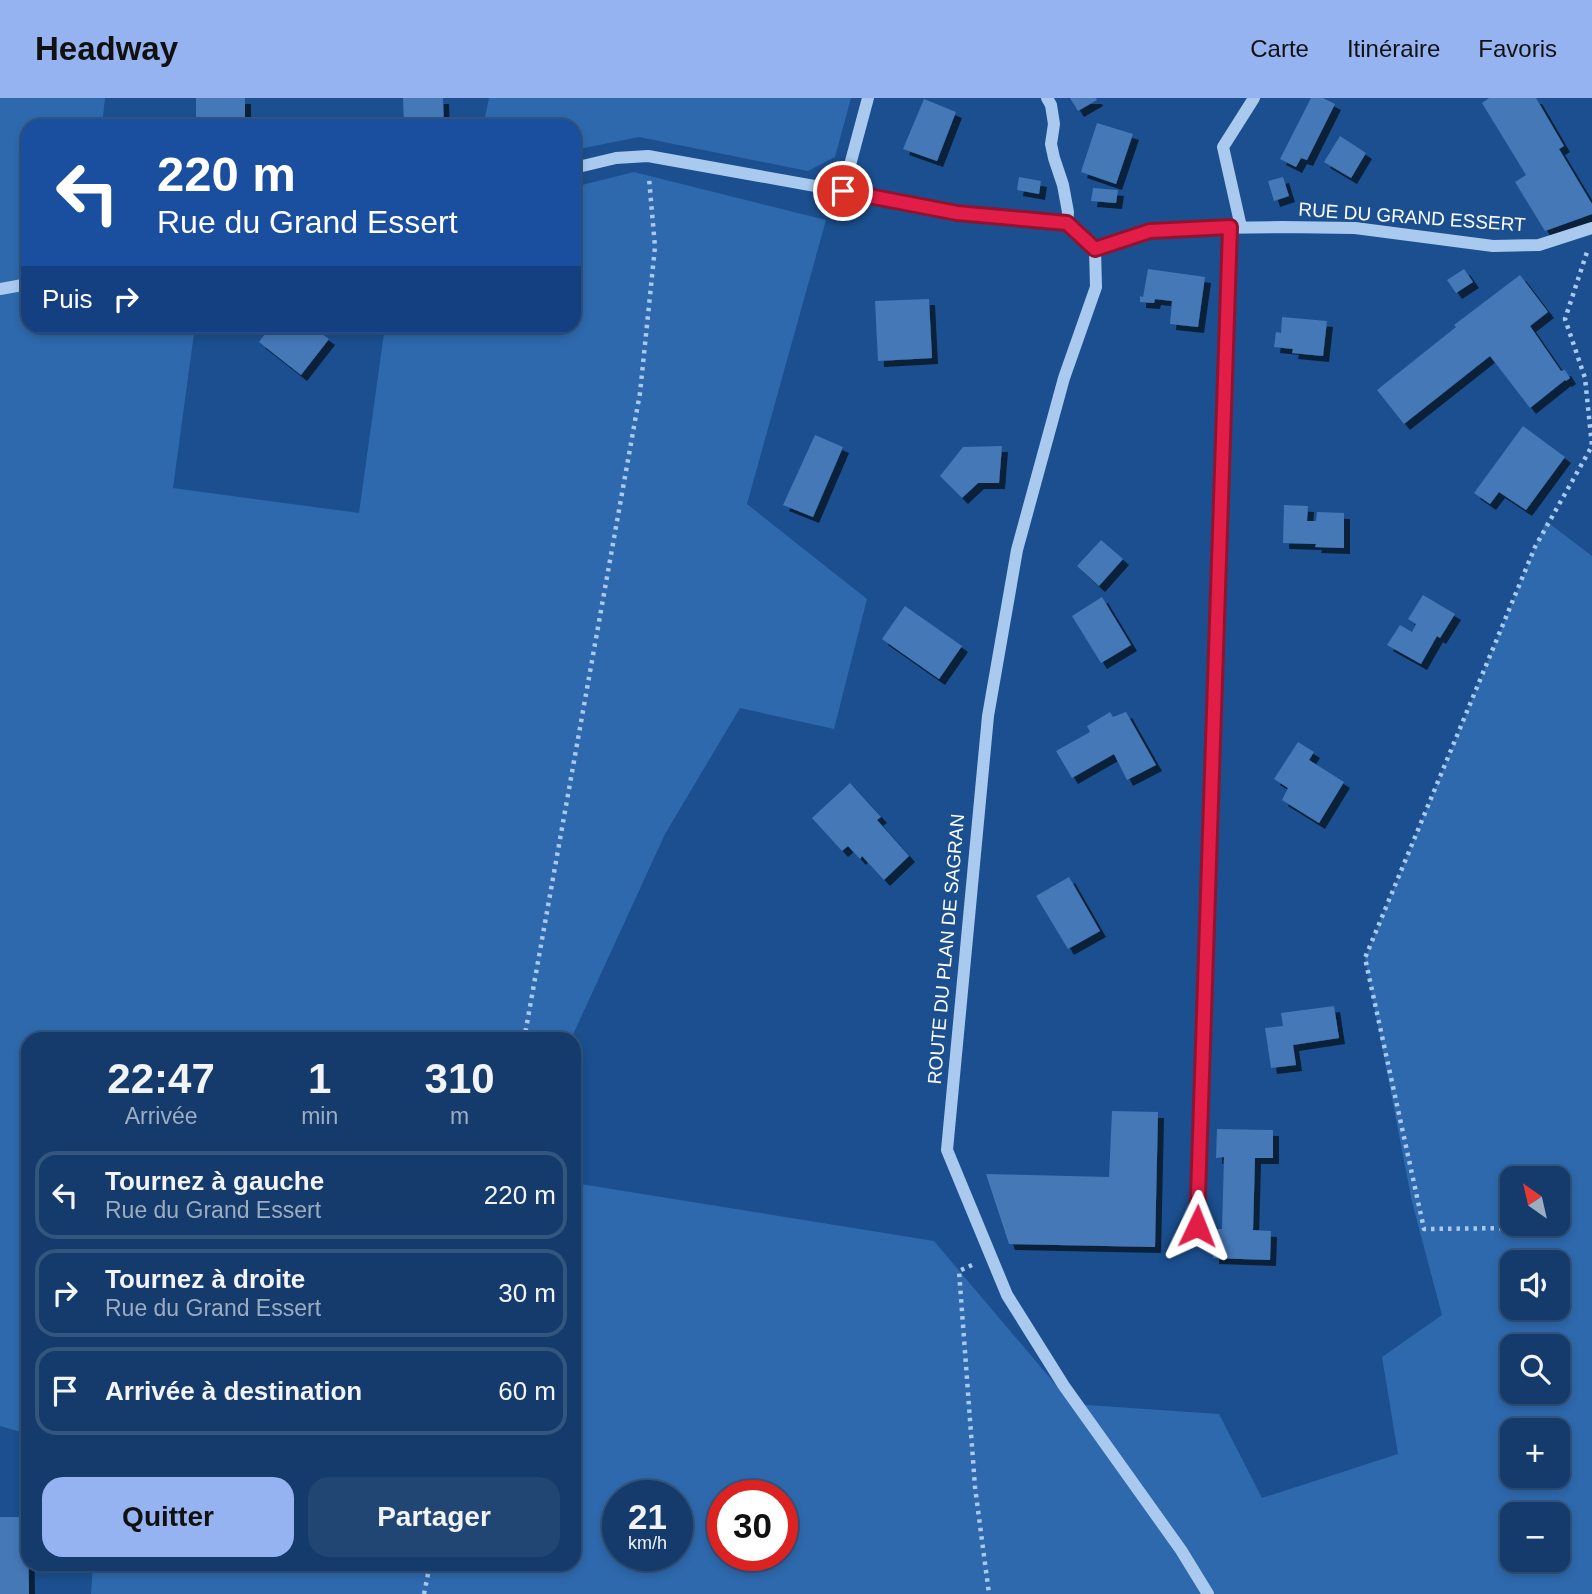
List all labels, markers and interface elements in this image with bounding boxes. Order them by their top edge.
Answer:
text: Headway [35,30,178,67]
text: Carte [1250,35,1309,62]
text: Itinéraire [1347,35,1440,62]
text: Favoris [1478,35,1557,62]
icon: left [42,147,133,238]
text: 220 m [157,147,296,201]
pin [813,161,873,221]
icon: arrive [824,172,862,210]
street label: RUE DU GRAND ESSERT [1298,199,1527,235]
text: Rue du Grand Essert [157,204,458,240]
icon: right [107,280,145,318]
text: Puis [42,284,93,314]
street label: ROUTE DU PLAN DE SAGRAN [924,813,968,1085]
text: 22:47 [107,1055,215,1102]
text: 1 [308,1055,331,1102]
text: 310 [425,1055,495,1102]
text: Arrivée [125,1103,198,1129]
text: min [301,1103,338,1129]
text: m [450,1103,469,1129]
text: Tournez à gauche [105,1166,324,1196]
north arrow [1500,1166,1570,1236]
map controls [1500,1166,1570,1572]
icon: left [46,1176,84,1214]
text: 220 m [484,1180,556,1210]
position arrow [1160,1189,1234,1263]
text: Rue du Grand Essert [105,1197,321,1223]
button: sound [1500,1250,1570,1320]
text: Tournez à droite [105,1264,305,1294]
icon: right [46,1274,84,1312]
text: 30 m [498,1278,556,1308]
text: Rue du Grand Essert [105,1295,321,1321]
button: search [1500,1334,1570,1404]
icon: arrive [46,1372,84,1410]
text: Arrivée à destination [105,1376,362,1406]
text: 60 m [498,1376,556,1406]
button: + [1500,1418,1570,1488]
button: Quitter [42,1477,294,1557]
button: Partager [308,1477,560,1557]
speed limit sign: 30 [707,1480,798,1571]
text: 21 [628,1497,667,1536]
button: − [1500,1502,1570,1572]
text: km/h [628,1533,667,1553]

